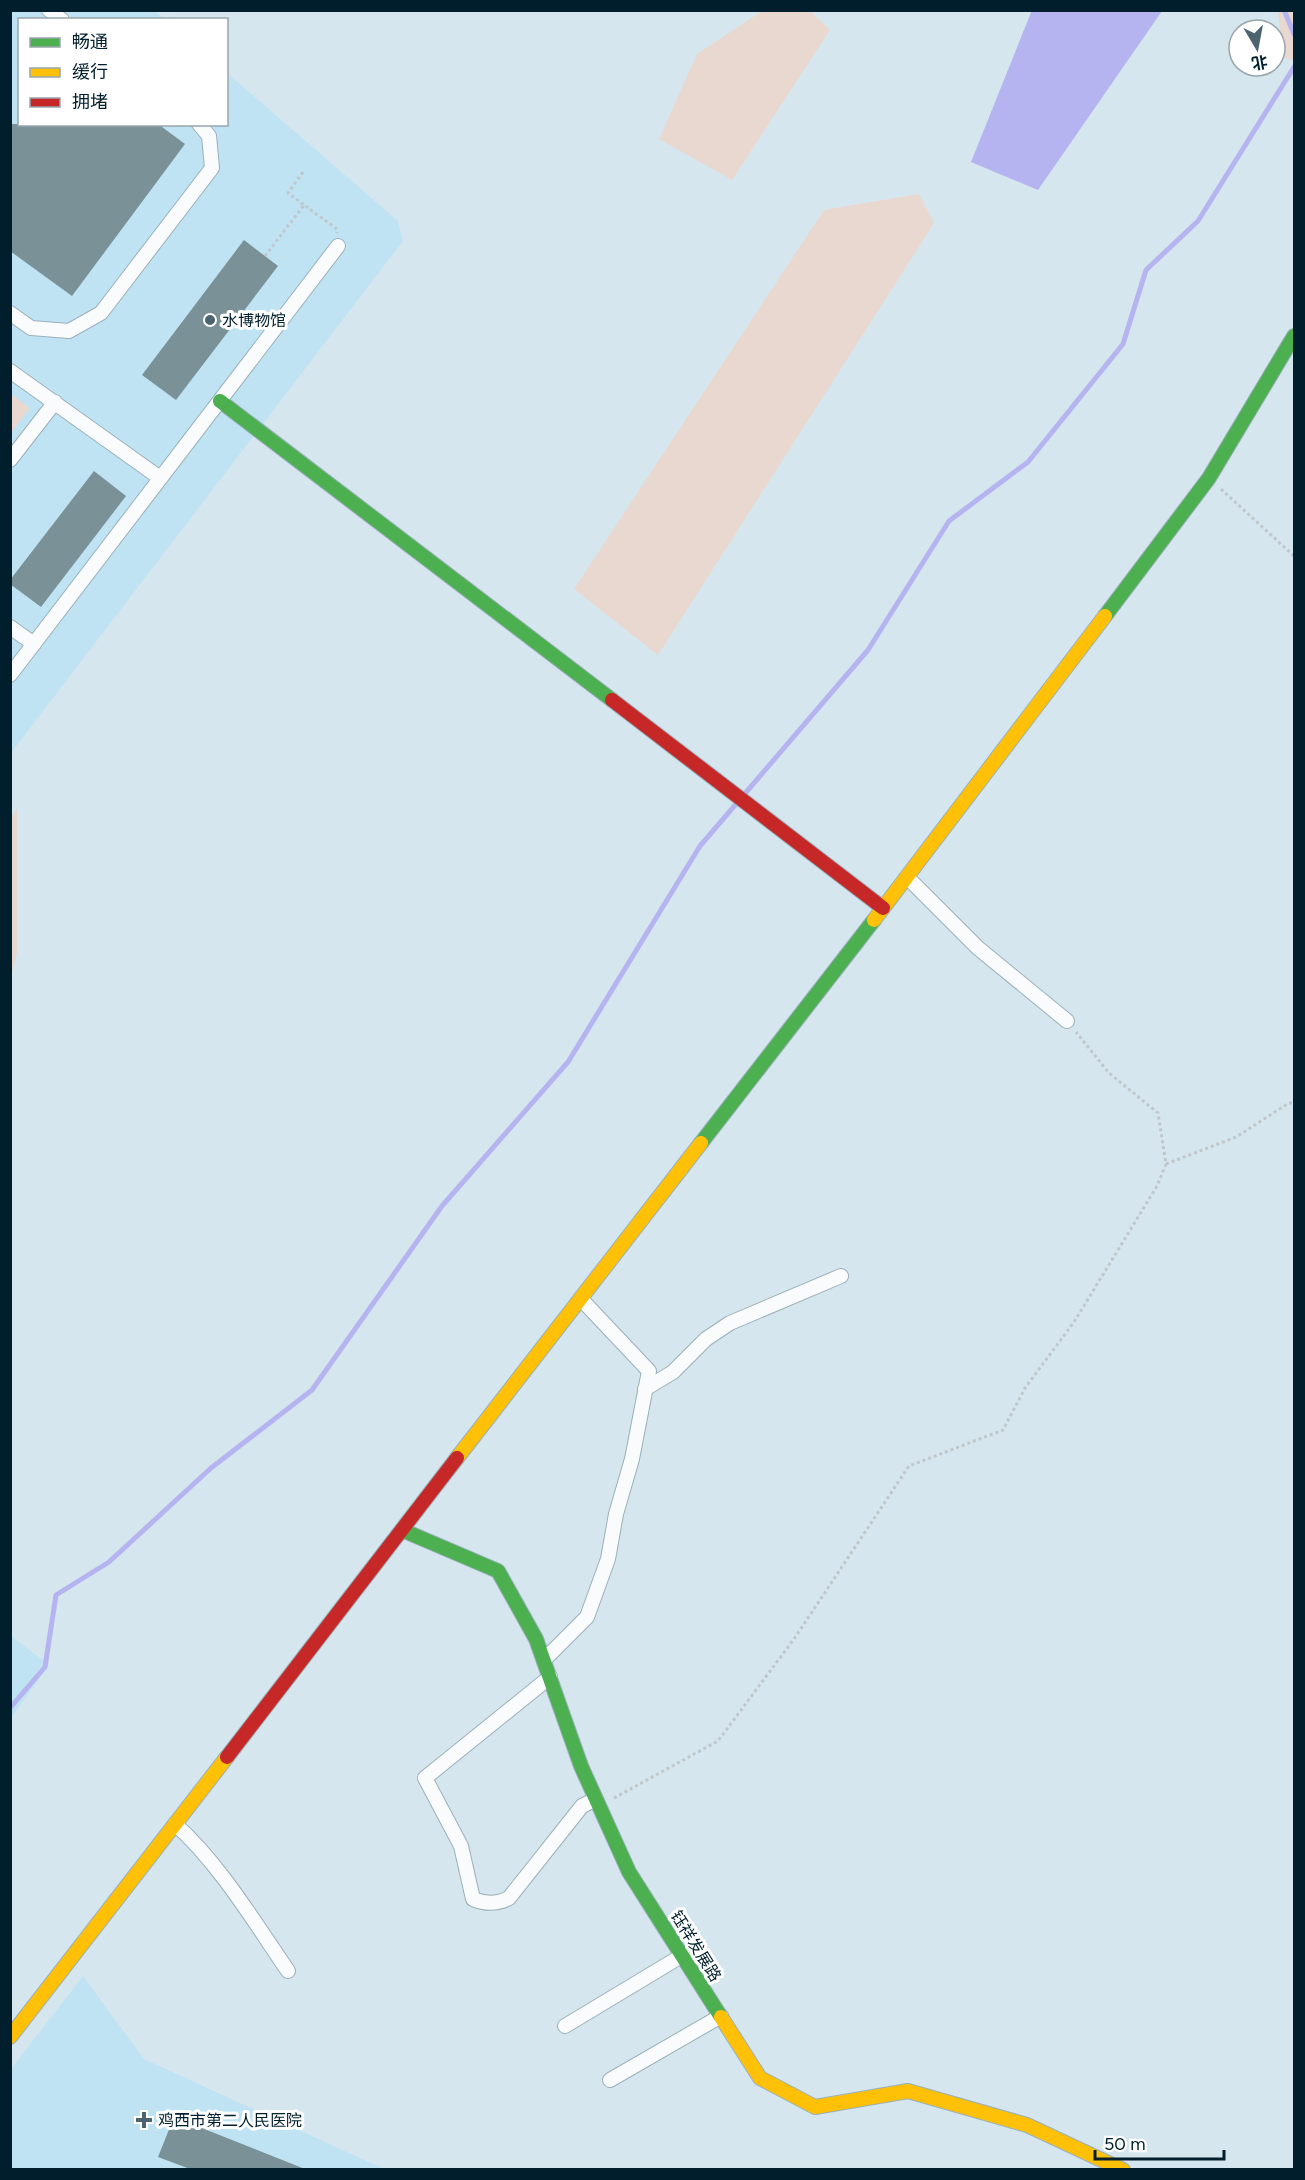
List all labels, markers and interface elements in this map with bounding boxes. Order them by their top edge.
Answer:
legend [18,18,228,126]
north arrow [1227,18,1287,78]
text: 畅通 [72,31,108,53]
text: 北 [1250,52,1269,73]
text: 缓行 [72,61,108,83]
text: 拥堵 [72,91,108,113]
place label: 水博物馆 [222,311,286,330]
marker: 水博物馆 [203,313,217,327]
street label: 钰祥发展路 [667,1907,725,1985]
marker: 鸡西市第二人民医院 [135,2111,153,2129]
place label: 鸡西市第二人民医院 [158,2111,302,2130]
scale bar [1095,2123,1224,2161]
text: 50 m [1104,2133,1146,2155]

